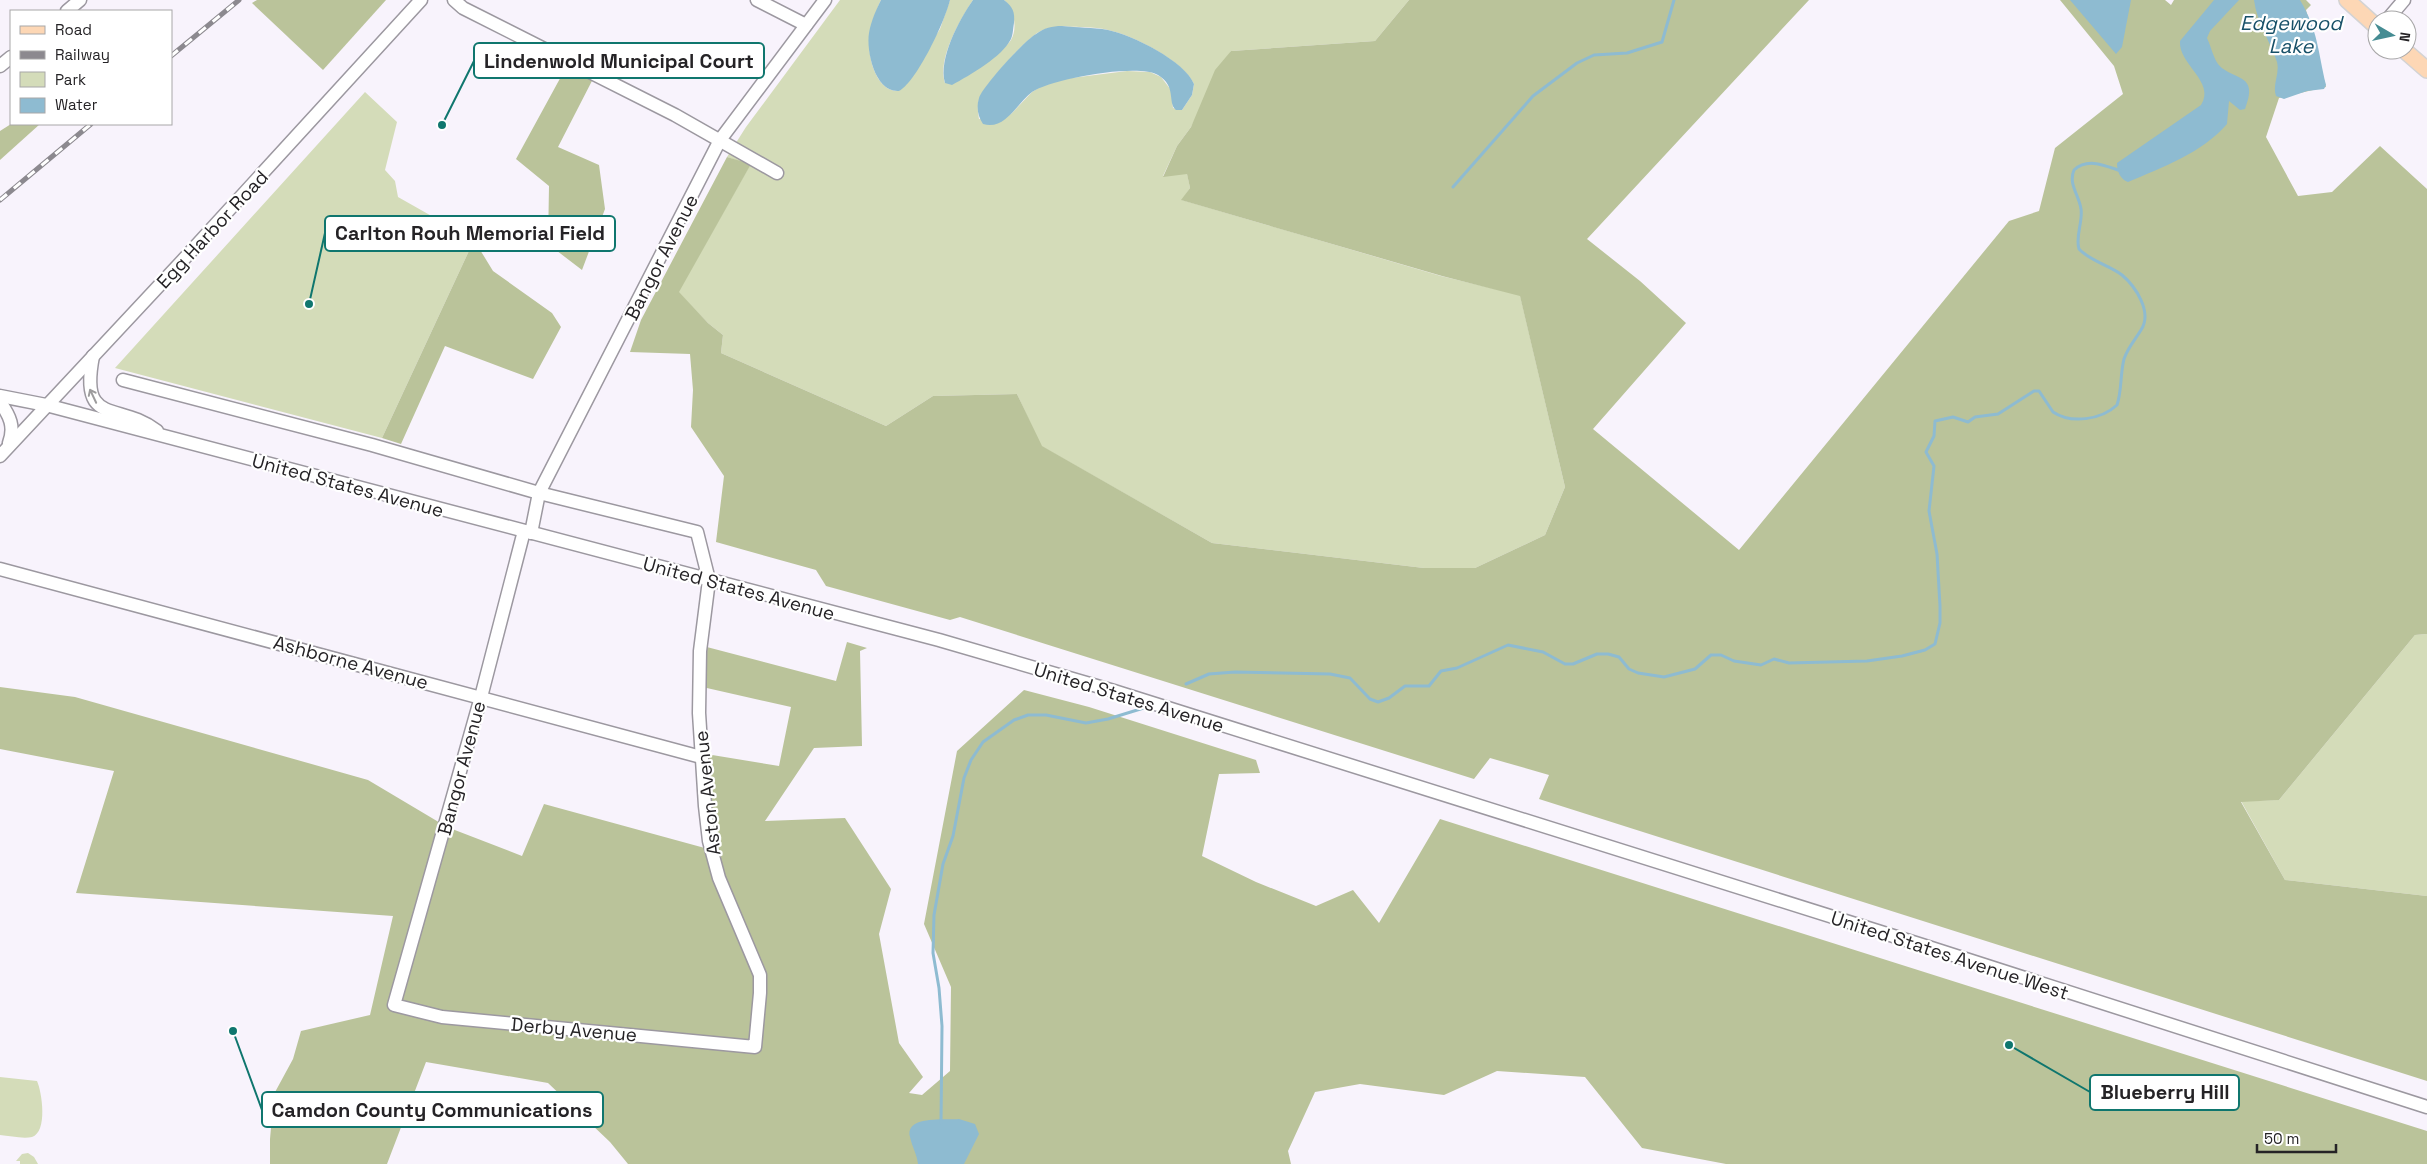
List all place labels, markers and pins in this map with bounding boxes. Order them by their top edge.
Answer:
callout: Lindenwold Municipal Court [474,43,764,78]
callout: Carlton Rouh Memorial Field [325,216,615,251]
callout: Blueberry Hill [2090,1075,2239,1110]
callout: Camdon County Communications [262,1092,603,1127]

